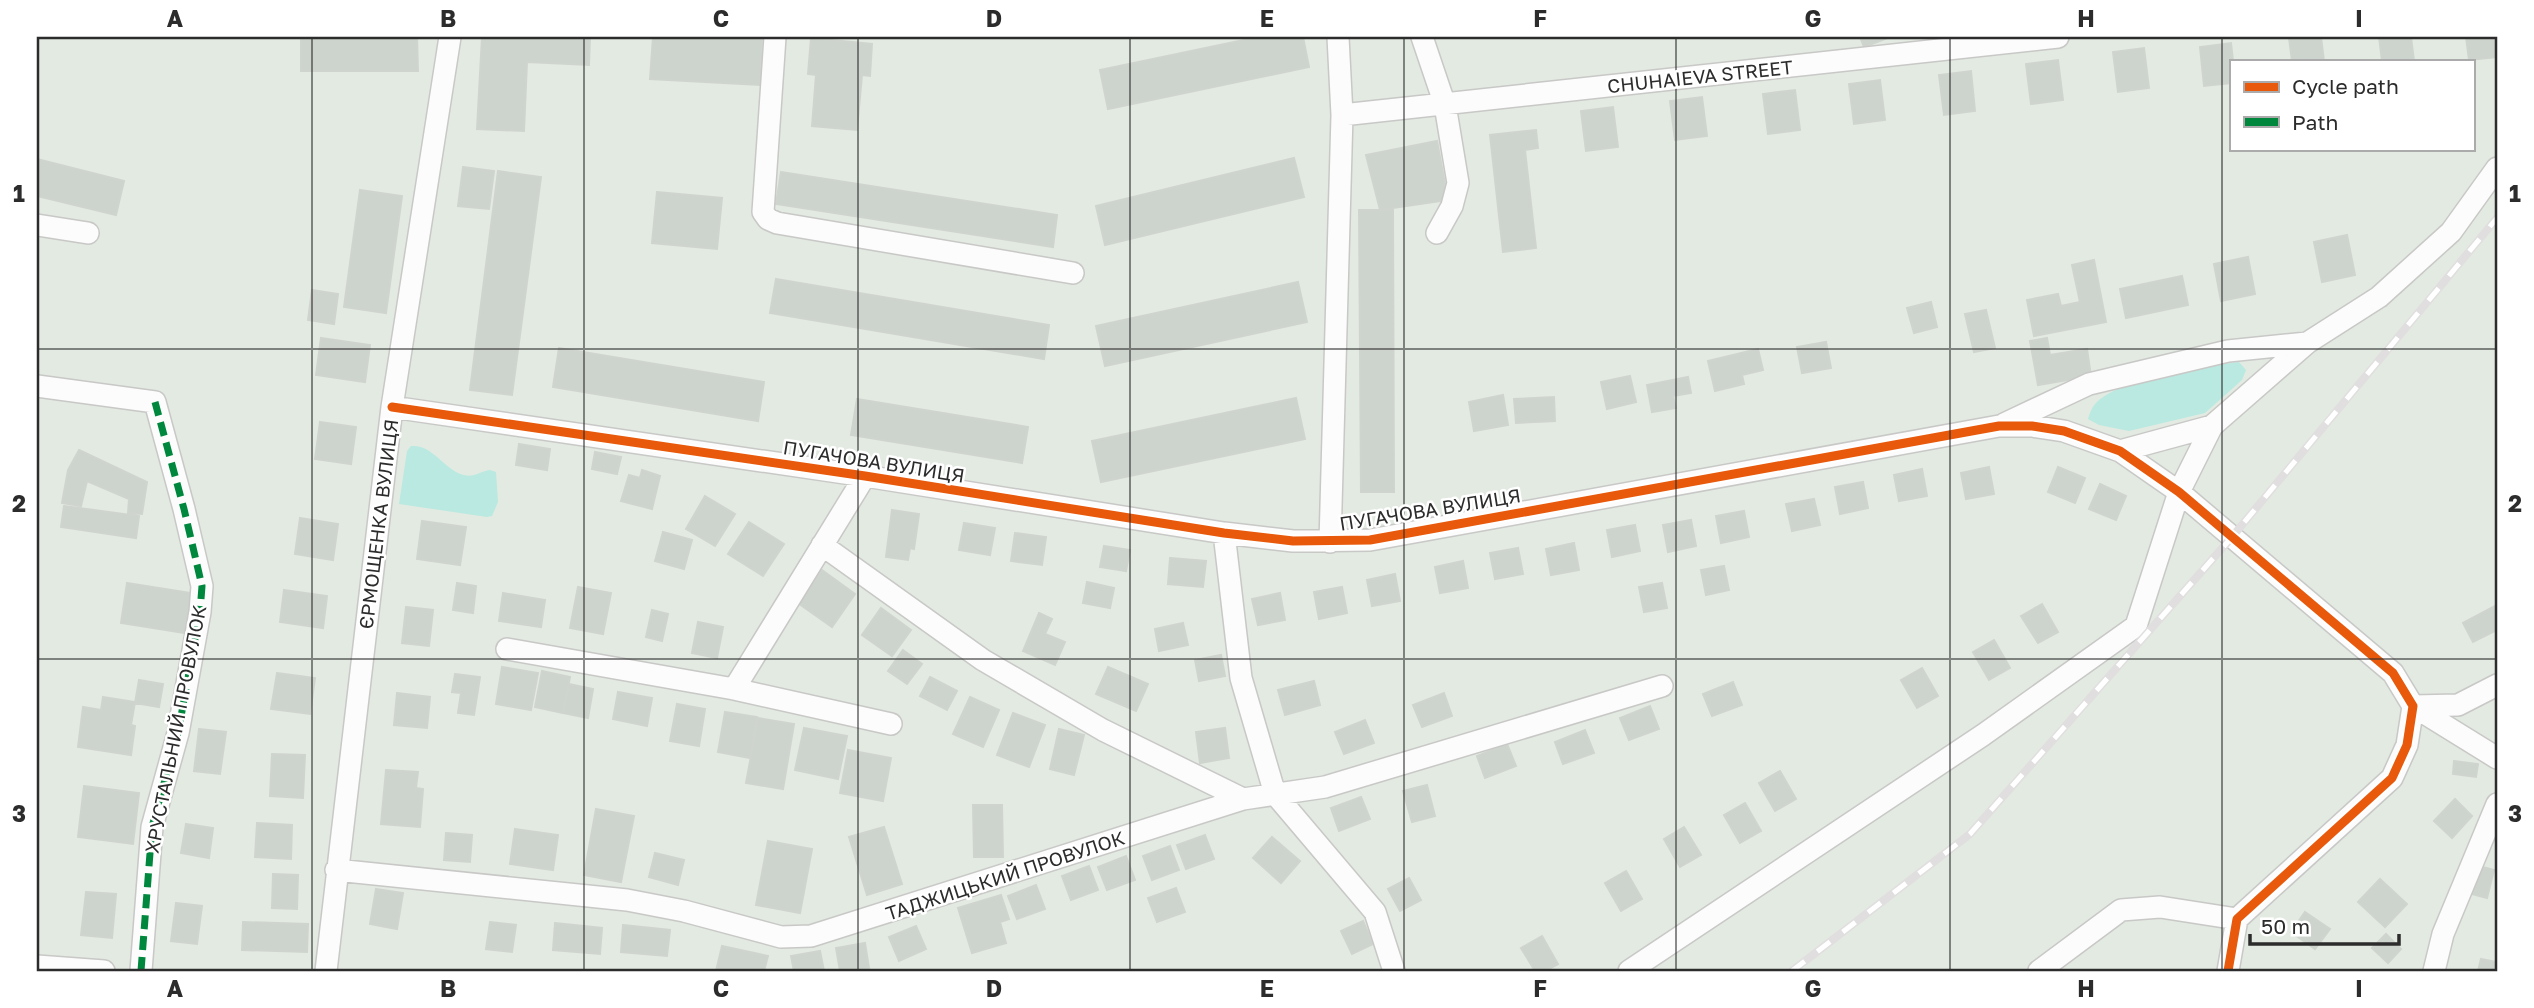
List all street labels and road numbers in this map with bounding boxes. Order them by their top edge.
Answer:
street label: CHUHAIEVA STREET [1606,55,1794,97]
street label: ЄРМОЩЕНКА ВУЛИЦЯ [354,418,402,630]
street label: ПУГАЧОВА ВУЛИЦЯ [782,435,966,487]
street label: ПУГАЧОВА ВУЛИЦЯ [1338,483,1522,535]
street label: ХРУСТАЛЬНИЙ ПРОВУЛОК [140,603,210,855]
street label: ТАДЖИЦЬКИЙ ПРОВУЛОК [883,825,1127,925]

